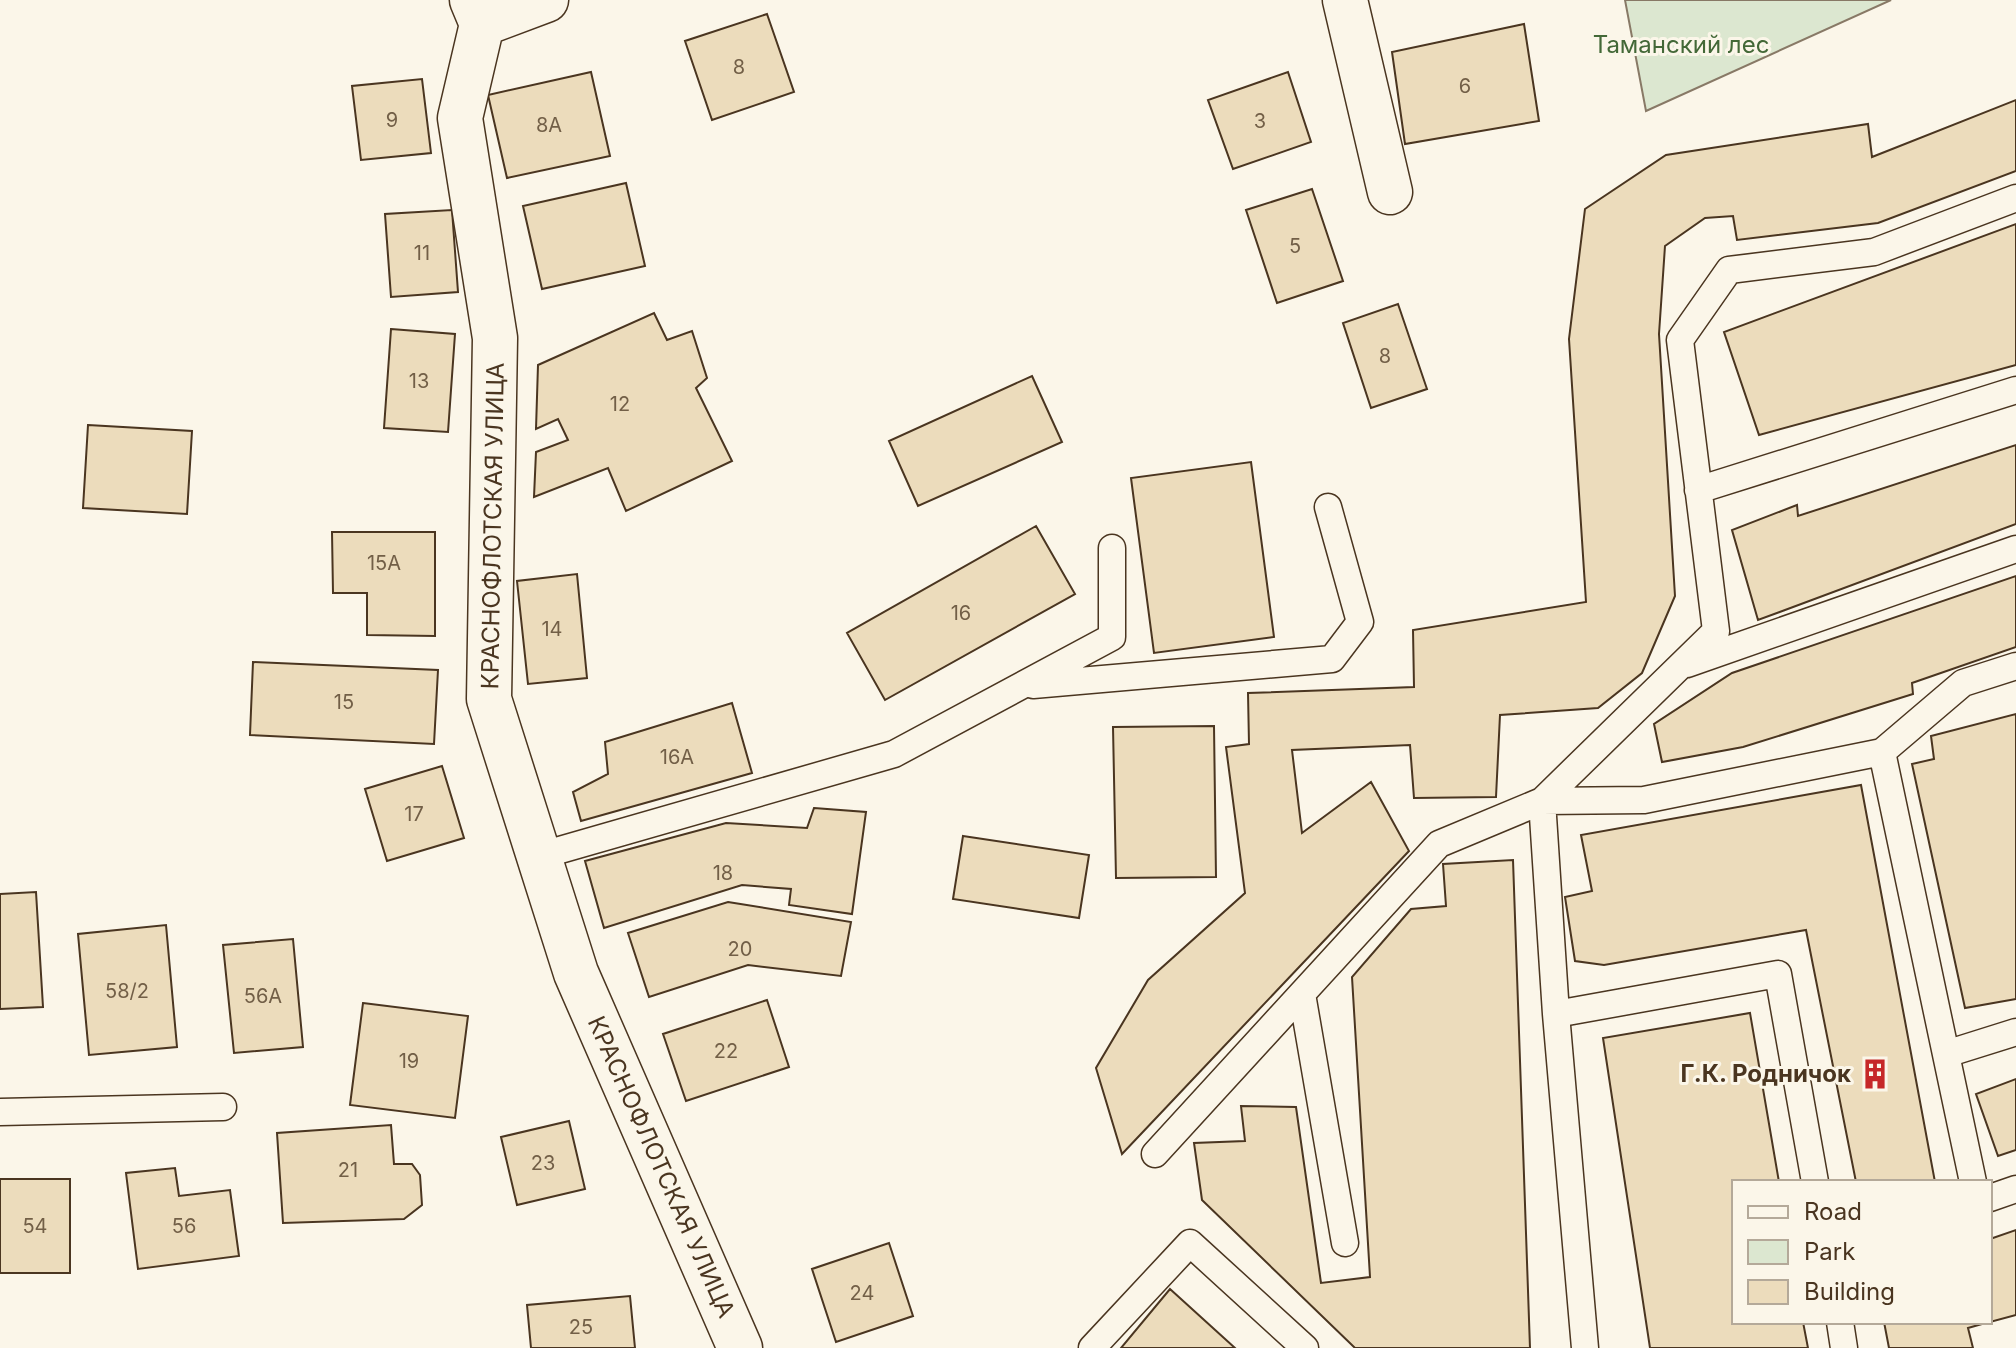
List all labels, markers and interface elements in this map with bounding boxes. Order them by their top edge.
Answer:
park label: Таманский лес [1593,30,1769,59]
house number: 8 [733,55,745,79]
house number: 6 [1459,74,1471,98]
house number: 9 [386,108,398,132]
house number: 3 [1254,109,1266,133]
house number: 8А [536,113,562,137]
house number: 5 [1289,234,1301,258]
house number: 11 [414,241,430,265]
house number: 8 [1379,344,1391,368]
street label: КРАСНОФЛОТСКАЯ УЛИЦА [475,362,510,690]
house number: 13 [409,369,429,393]
house number: 12 [610,392,630,416]
house number: 15А [367,551,401,575]
house number: 16 [951,601,971,625]
house number: 14 [541,617,563,641]
house number: 15 [334,690,354,714]
house number: 16А [660,745,694,769]
house number: 17 [404,802,424,826]
house number: 18 [713,861,733,885]
house number: 20 [728,937,752,961]
house number: 58/2 [105,979,149,1003]
house number: 56А [244,984,282,1008]
street label: КРАСНОФЛОТСКАЯ УЛИЦА [582,1012,741,1322]
house number: 22 [714,1039,738,1063]
house number: 19 [399,1049,419,1073]
building icon: Г.К. Родничок [1858,1057,1892,1091]
place label: Г.К. Родничок [1680,1059,1851,1088]
house number: 23 [531,1151,555,1175]
house number: 21 [338,1158,358,1182]
legend [1732,1180,1992,1324]
text: Road [1804,1197,1862,1226]
house number: 54 [22,1214,48,1238]
house number: 56 [172,1214,196,1238]
text: Park [1804,1237,1855,1266]
text: Building [1804,1277,1895,1306]
house number: 24 [850,1281,874,1305]
house number: 25 [569,1315,593,1339]

